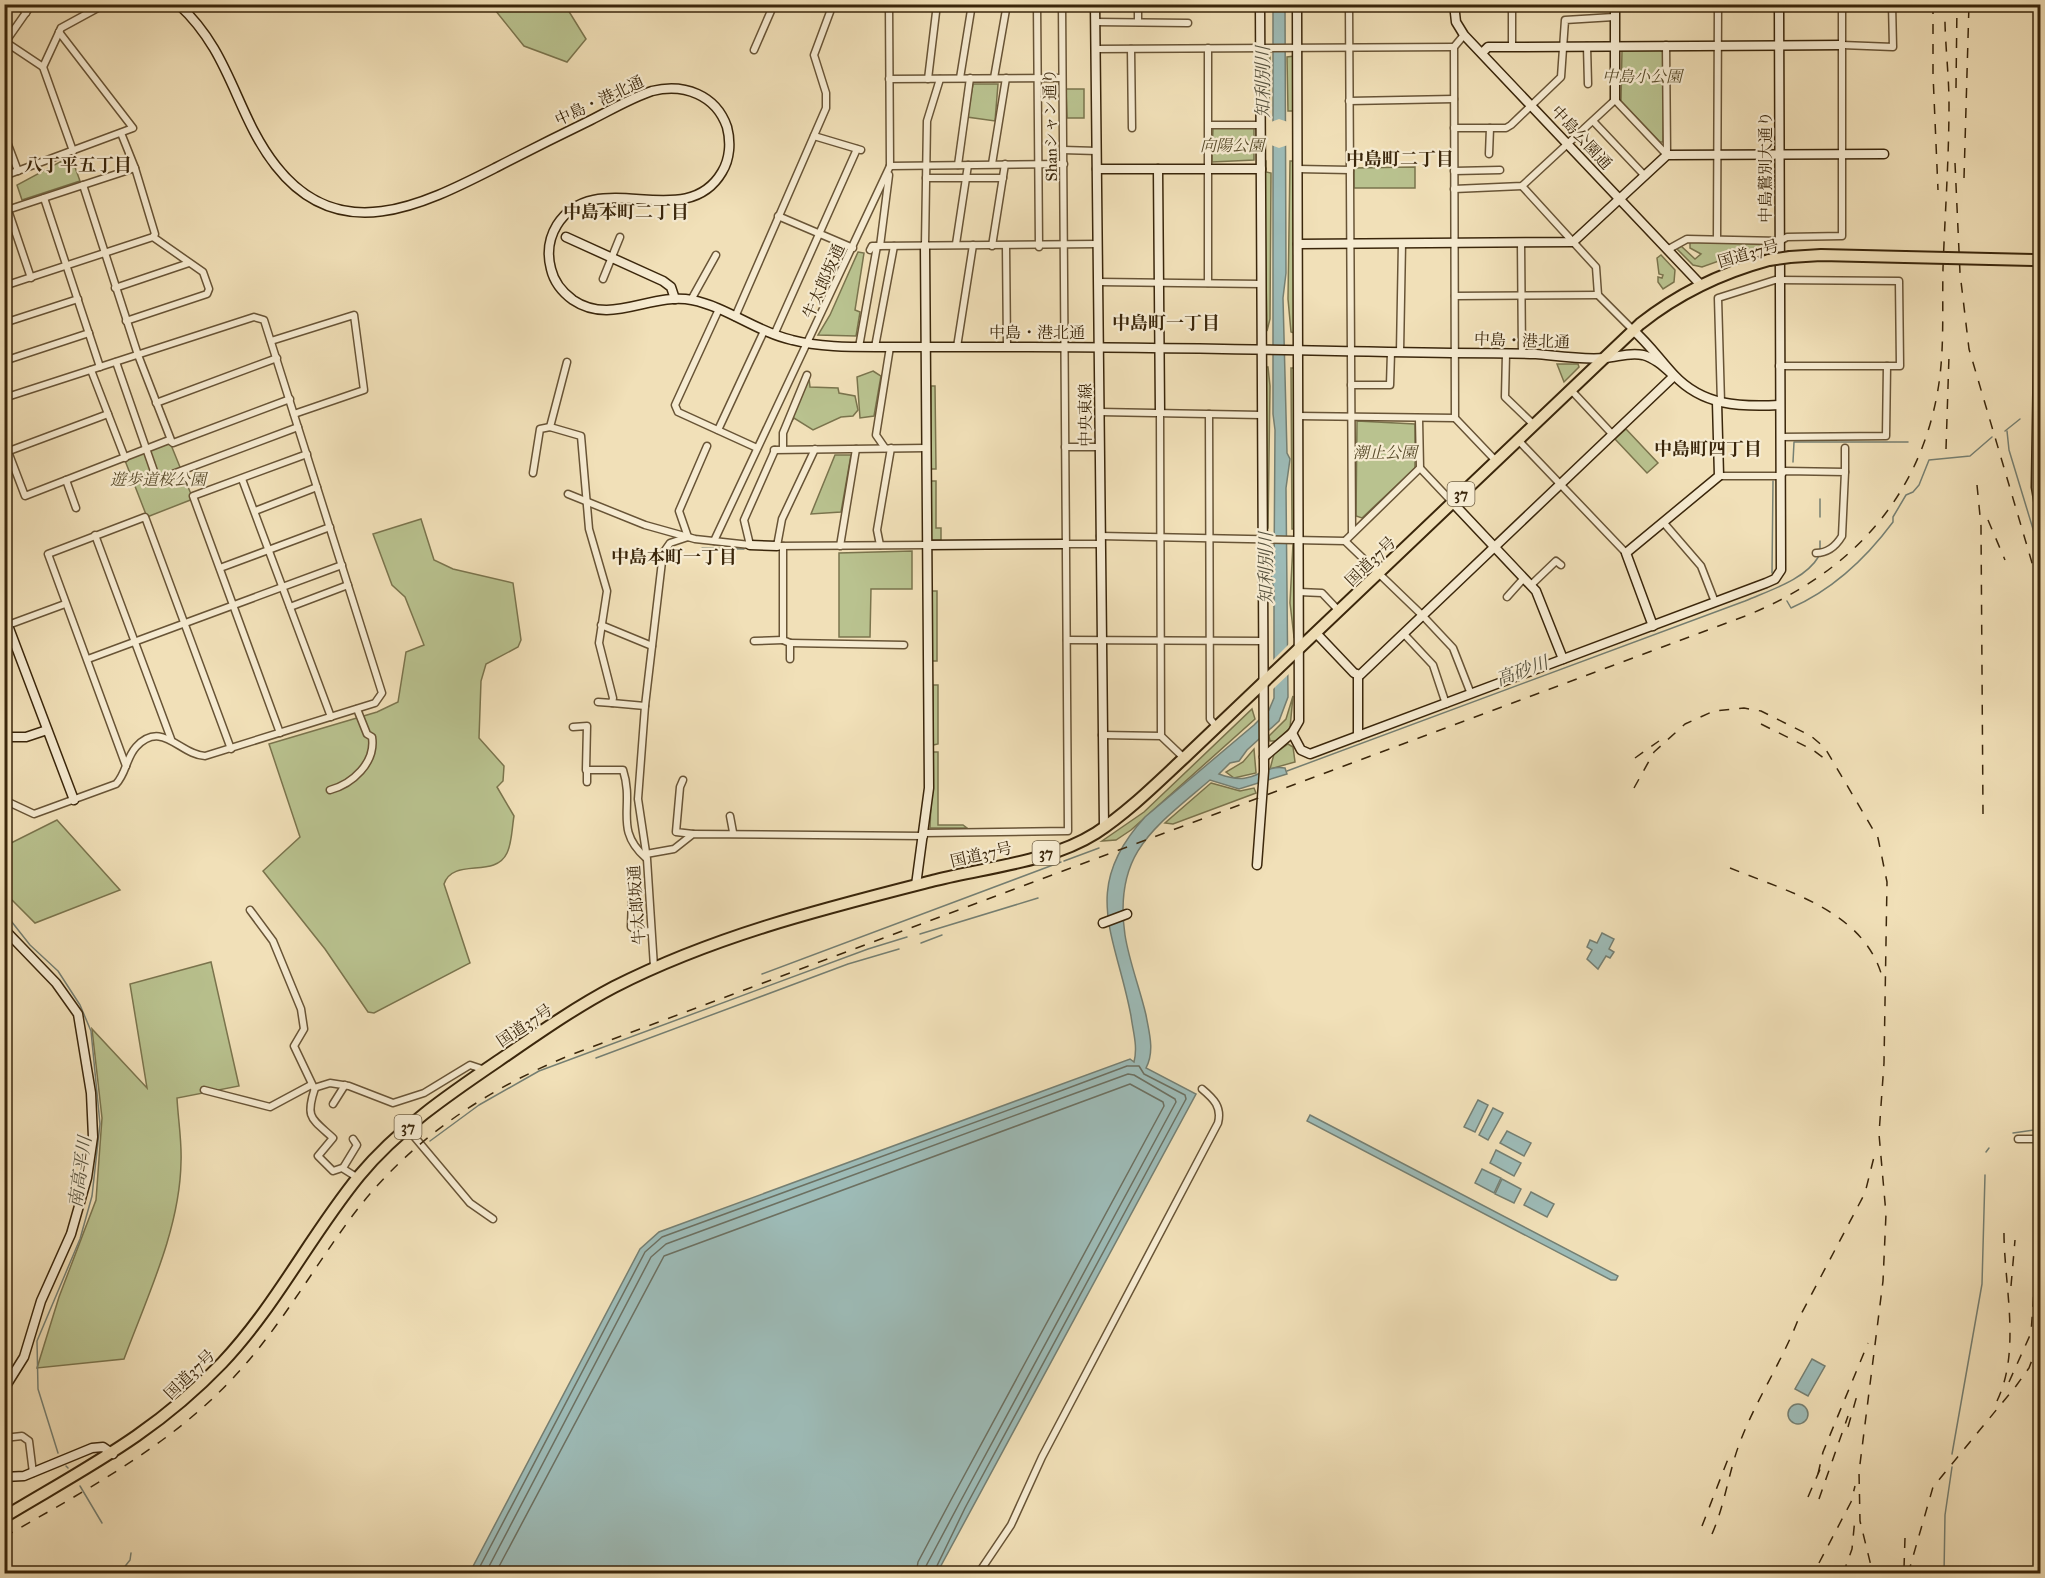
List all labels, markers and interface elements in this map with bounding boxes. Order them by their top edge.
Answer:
water label: 知利別川 [1252,44,1274,118]
park label: 中島小公園 [1602,67,1685,86]
street label: Shanシャン通り [1040,68,1061,182]
street label: 中島・港北通 [552,72,647,129]
street label: 中島公園通 [1547,102,1616,173]
street label: 中島鷲別大通り [1756,111,1775,223]
park label: 向陽公園 [1200,136,1267,155]
district label: 中島町二丁目 [1346,148,1454,170]
district label: 八丁平五丁目 [24,154,132,176]
district label: 中島本町二丁目 [563,201,689,223]
street label: 国道37号 [1715,236,1781,271]
street label: 牛太郎坂通 [799,241,848,322]
district label: 中島町一丁目 [1112,312,1220,334]
street label: 中島・港北通 [989,323,1085,342]
street label: 中島・港北通 [1474,329,1570,352]
street label: 中央東線 [1076,383,1095,447]
district label: 中島町四丁目 [1654,438,1762,460]
park label: 潮止公園 [1353,443,1420,462]
park label: 遊歩道桜公園 [110,470,209,489]
road number: 37 [1448,482,1474,506]
water label: 知利別川 [1255,530,1277,604]
street label: 国道37号 [1341,533,1400,590]
district label: 中島本町一丁目 [611,546,737,568]
water label: 高砂川 [1493,651,1553,691]
street label: 国道37号 [948,838,1014,871]
road number: 37 [1032,841,1060,865]
street label: 牛太郎坂通 [624,864,649,946]
street label: 国道37号 [493,1000,556,1051]
road number: 37 [394,1115,422,1139]
water label: 南高平川 [64,1133,96,1209]
street label: 国道37号 [160,1346,219,1403]

